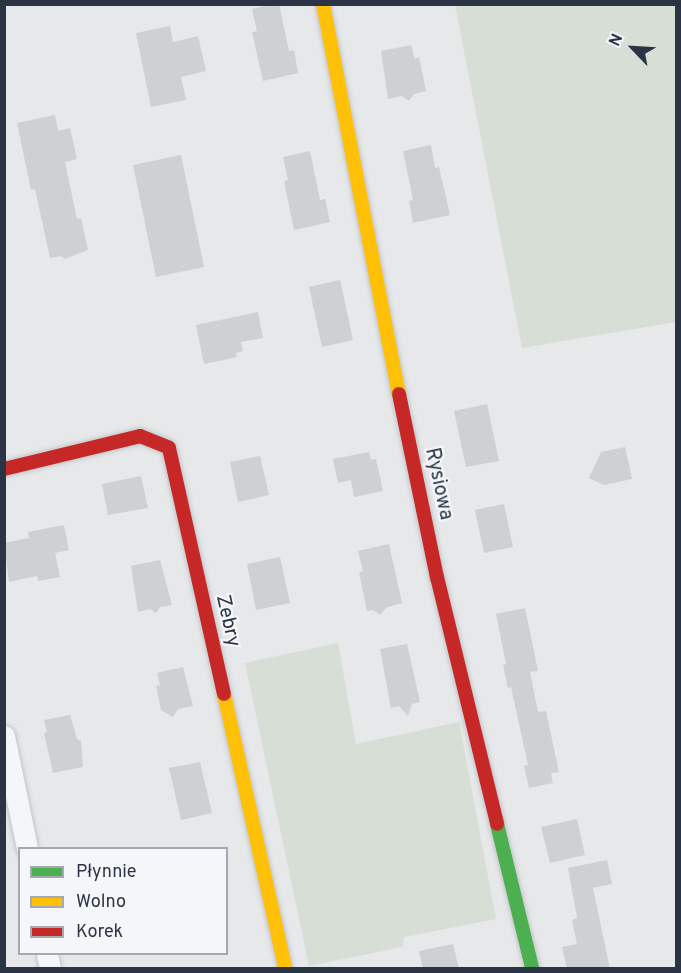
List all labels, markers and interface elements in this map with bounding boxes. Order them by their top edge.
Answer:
north arrow [603,18,663,78]
text: N [605,31,628,50]
street label: Rysiowa [419,446,457,522]
street label: Zebry [209,592,245,650]
legend [18,847,228,955]
text: Płynnie [76,861,137,884]
text: Wolno [76,891,126,914]
text: Korek [76,921,123,944]

